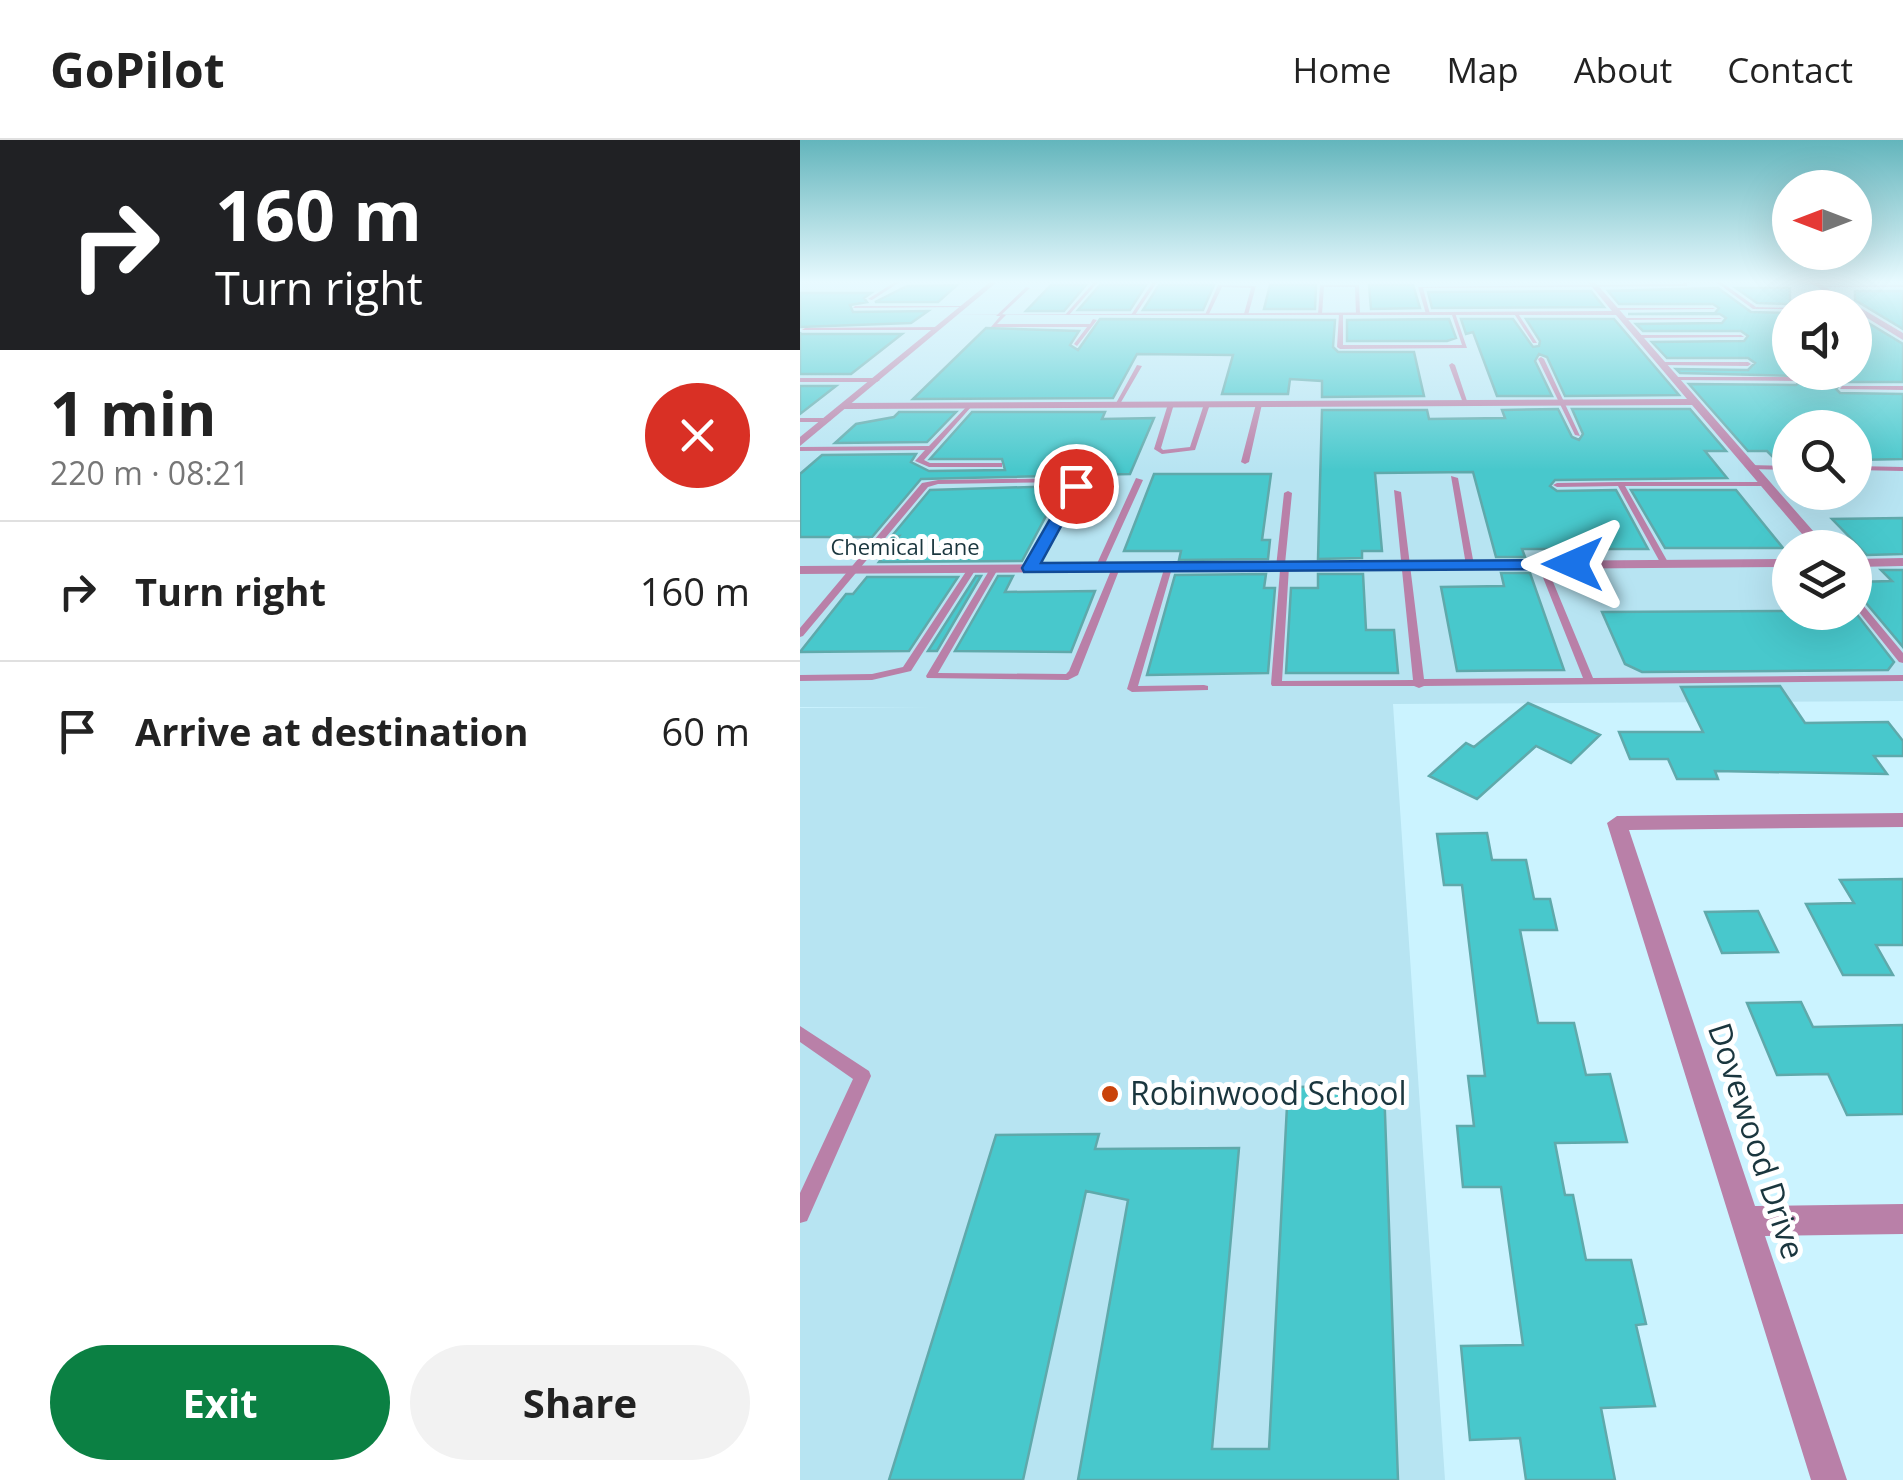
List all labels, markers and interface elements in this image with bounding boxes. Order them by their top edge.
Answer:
text: GoPilot [50,37,224,102]
text: Home [1292,46,1391,93]
text: Map [1446,46,1519,93]
text: About [1574,46,1672,93]
text: Contact [1727,46,1853,93]
text: 160 m [215,166,422,262]
north arrow [1772,170,1872,270]
map controls [1772,170,1872,630]
icon: right [50,180,180,310]
text: Turn right [215,257,423,318]
button: sound [1772,290,1872,390]
text: 1 min [50,372,217,454]
button: close [645,383,750,488]
button: search [1772,410,1872,510]
pin [1034,444,1119,529]
text: 220 m · 08:21 [50,451,249,494]
icon: arrive [1049,459,1104,514]
position arrow [1521,512,1625,616]
button: layers [1772,530,1872,630]
street label: Chemical Lane [830,531,980,561]
icon: right [50,564,105,619]
text: Turn right [135,565,326,617]
text: 160 m [640,565,750,617]
icon: arrive [50,704,105,759]
text: Arrive at destination [135,705,529,757]
text: 60 m [661,705,750,757]
street label: Dovewood Drive [1699,1017,1816,1264]
place label: Robinwood School [1130,1071,1407,1114]
marker: Robinwood School [1099,1083,1121,1105]
button: Exit [50,1345,390,1460]
button: Share [410,1345,750,1460]

